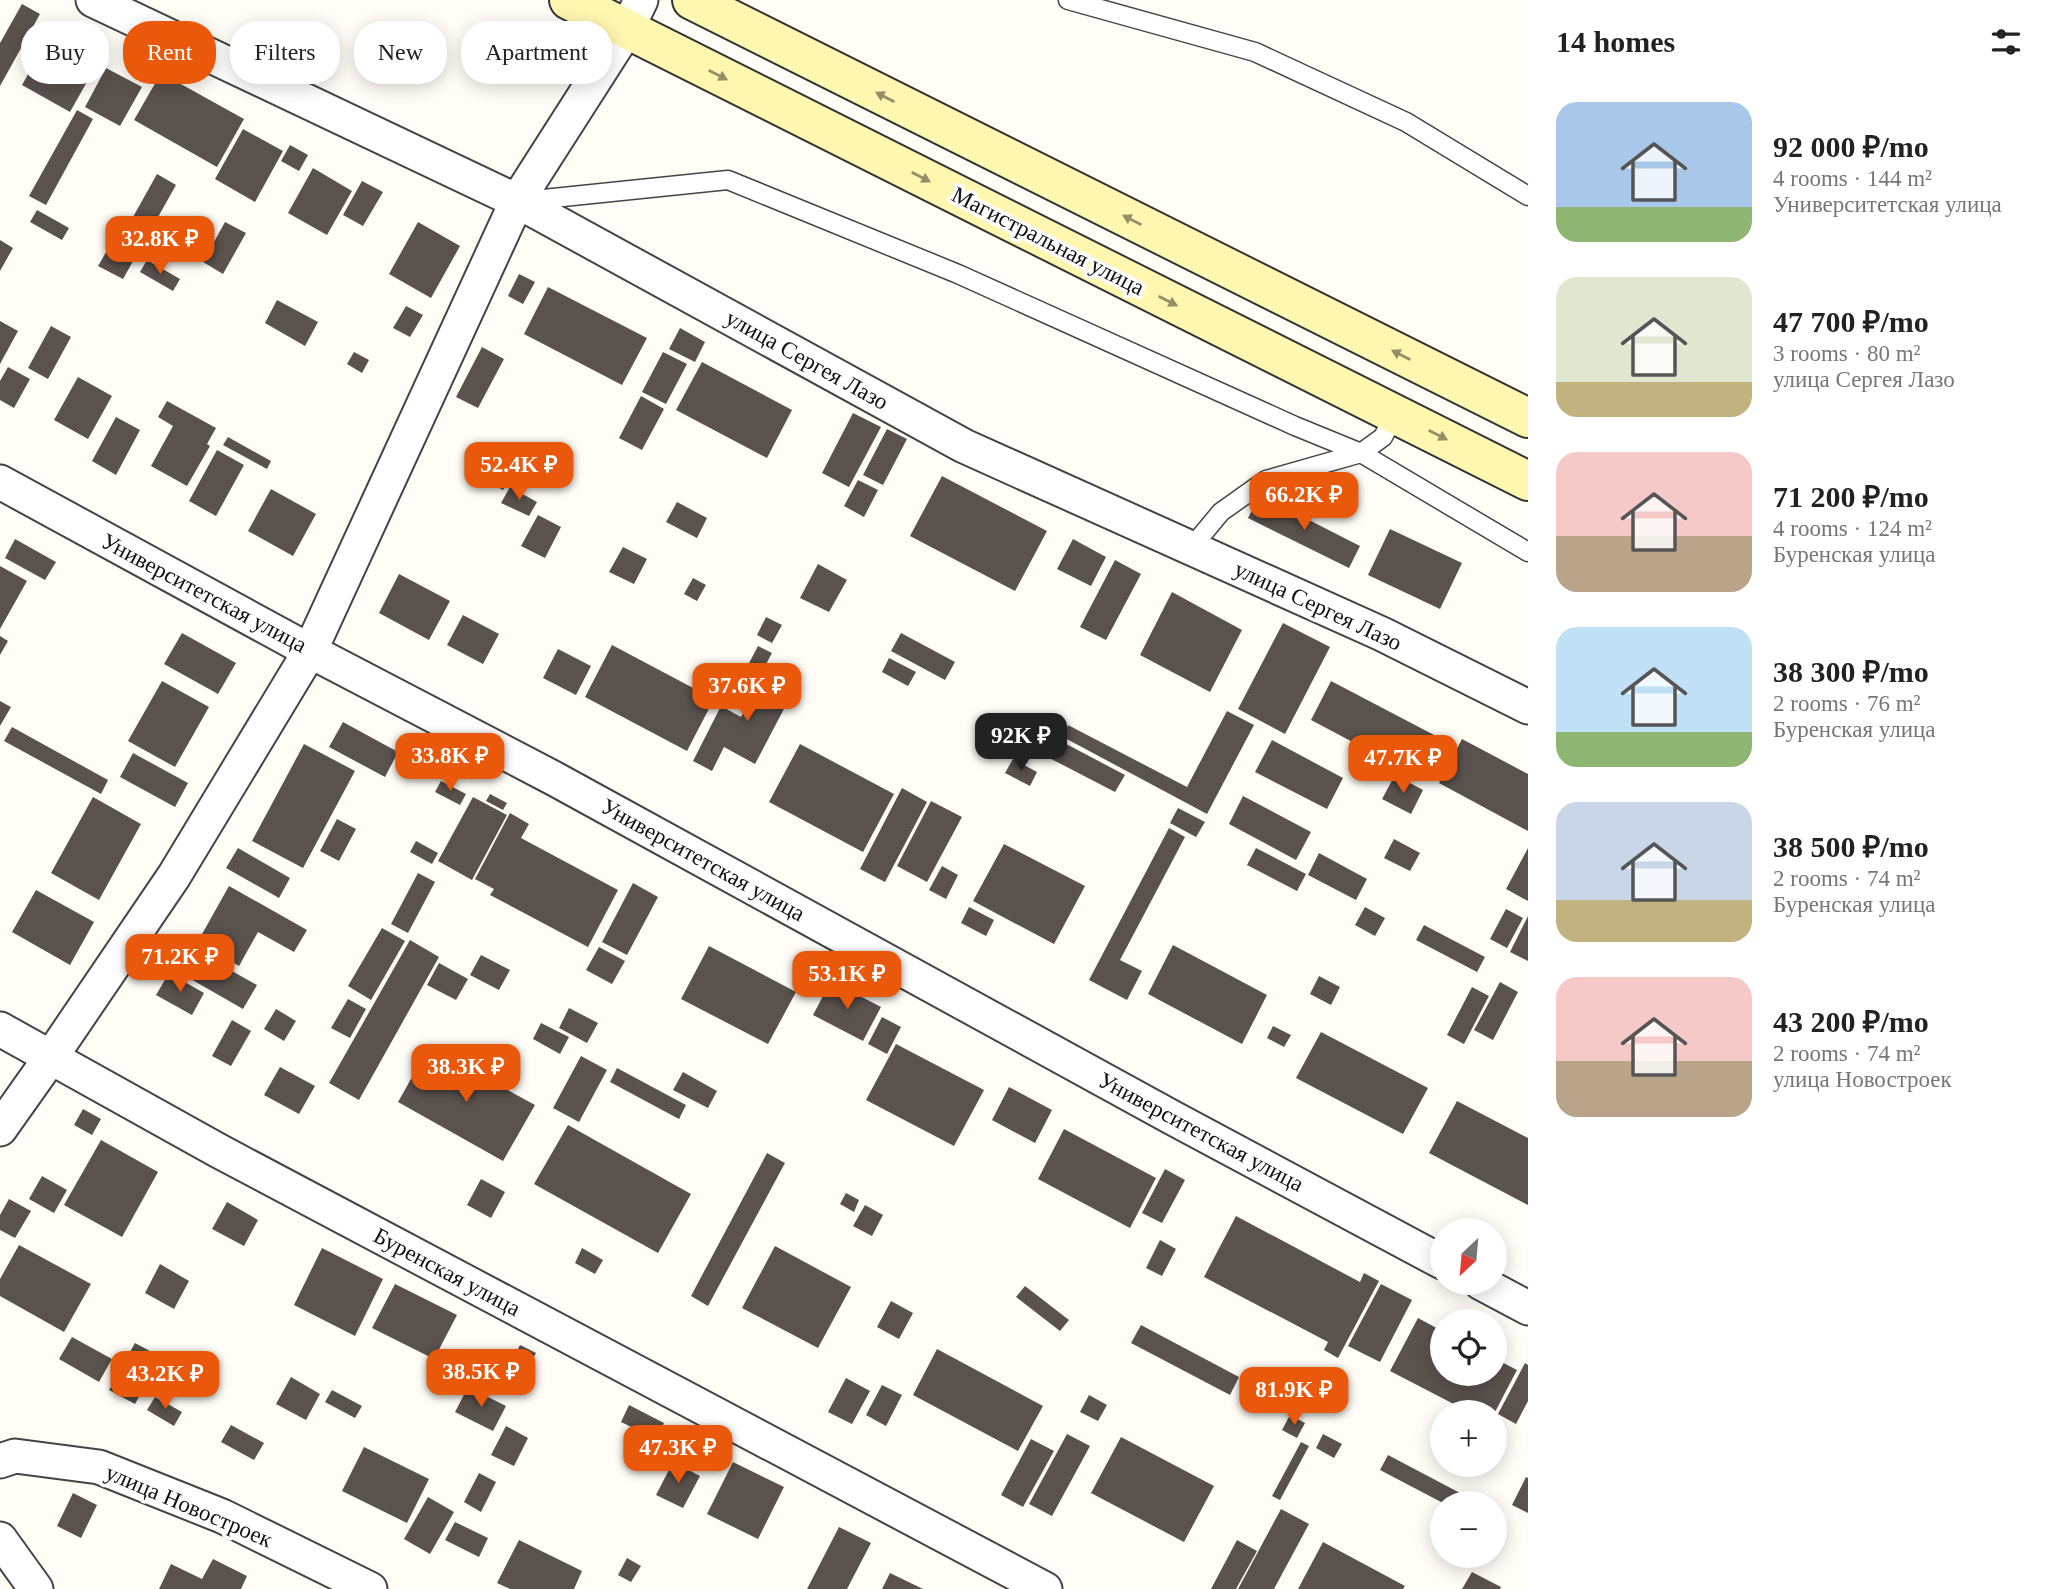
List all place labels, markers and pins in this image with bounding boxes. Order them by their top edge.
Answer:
pin: 32.8K ₽ [95,216,225,276]
pin: 52.4K ₽ [454,442,584,502]
pin: 66.2K ₽ [1239,472,1369,532]
pin: 37.6K ₽ [682,664,812,723]
pin: 92K ₽ [972,714,1070,773]
pin: 33.8K ₽ [385,734,515,793]
pin: 47.7K ₽ [1338,736,1468,795]
pin: 71.2K ₽ [115,934,245,994]
pin: 53.1K ₽ [782,951,912,1011]
pin: 38.3K ₽ [401,1044,531,1104]
pin: 38.5K ₽ [416,1350,546,1409]
pin: 43.2K ₽ [100,1352,230,1411]
pin: 81.9K ₽ [1229,1368,1359,1427]
pin: 47.3K ₽ [613,1426,743,1485]

